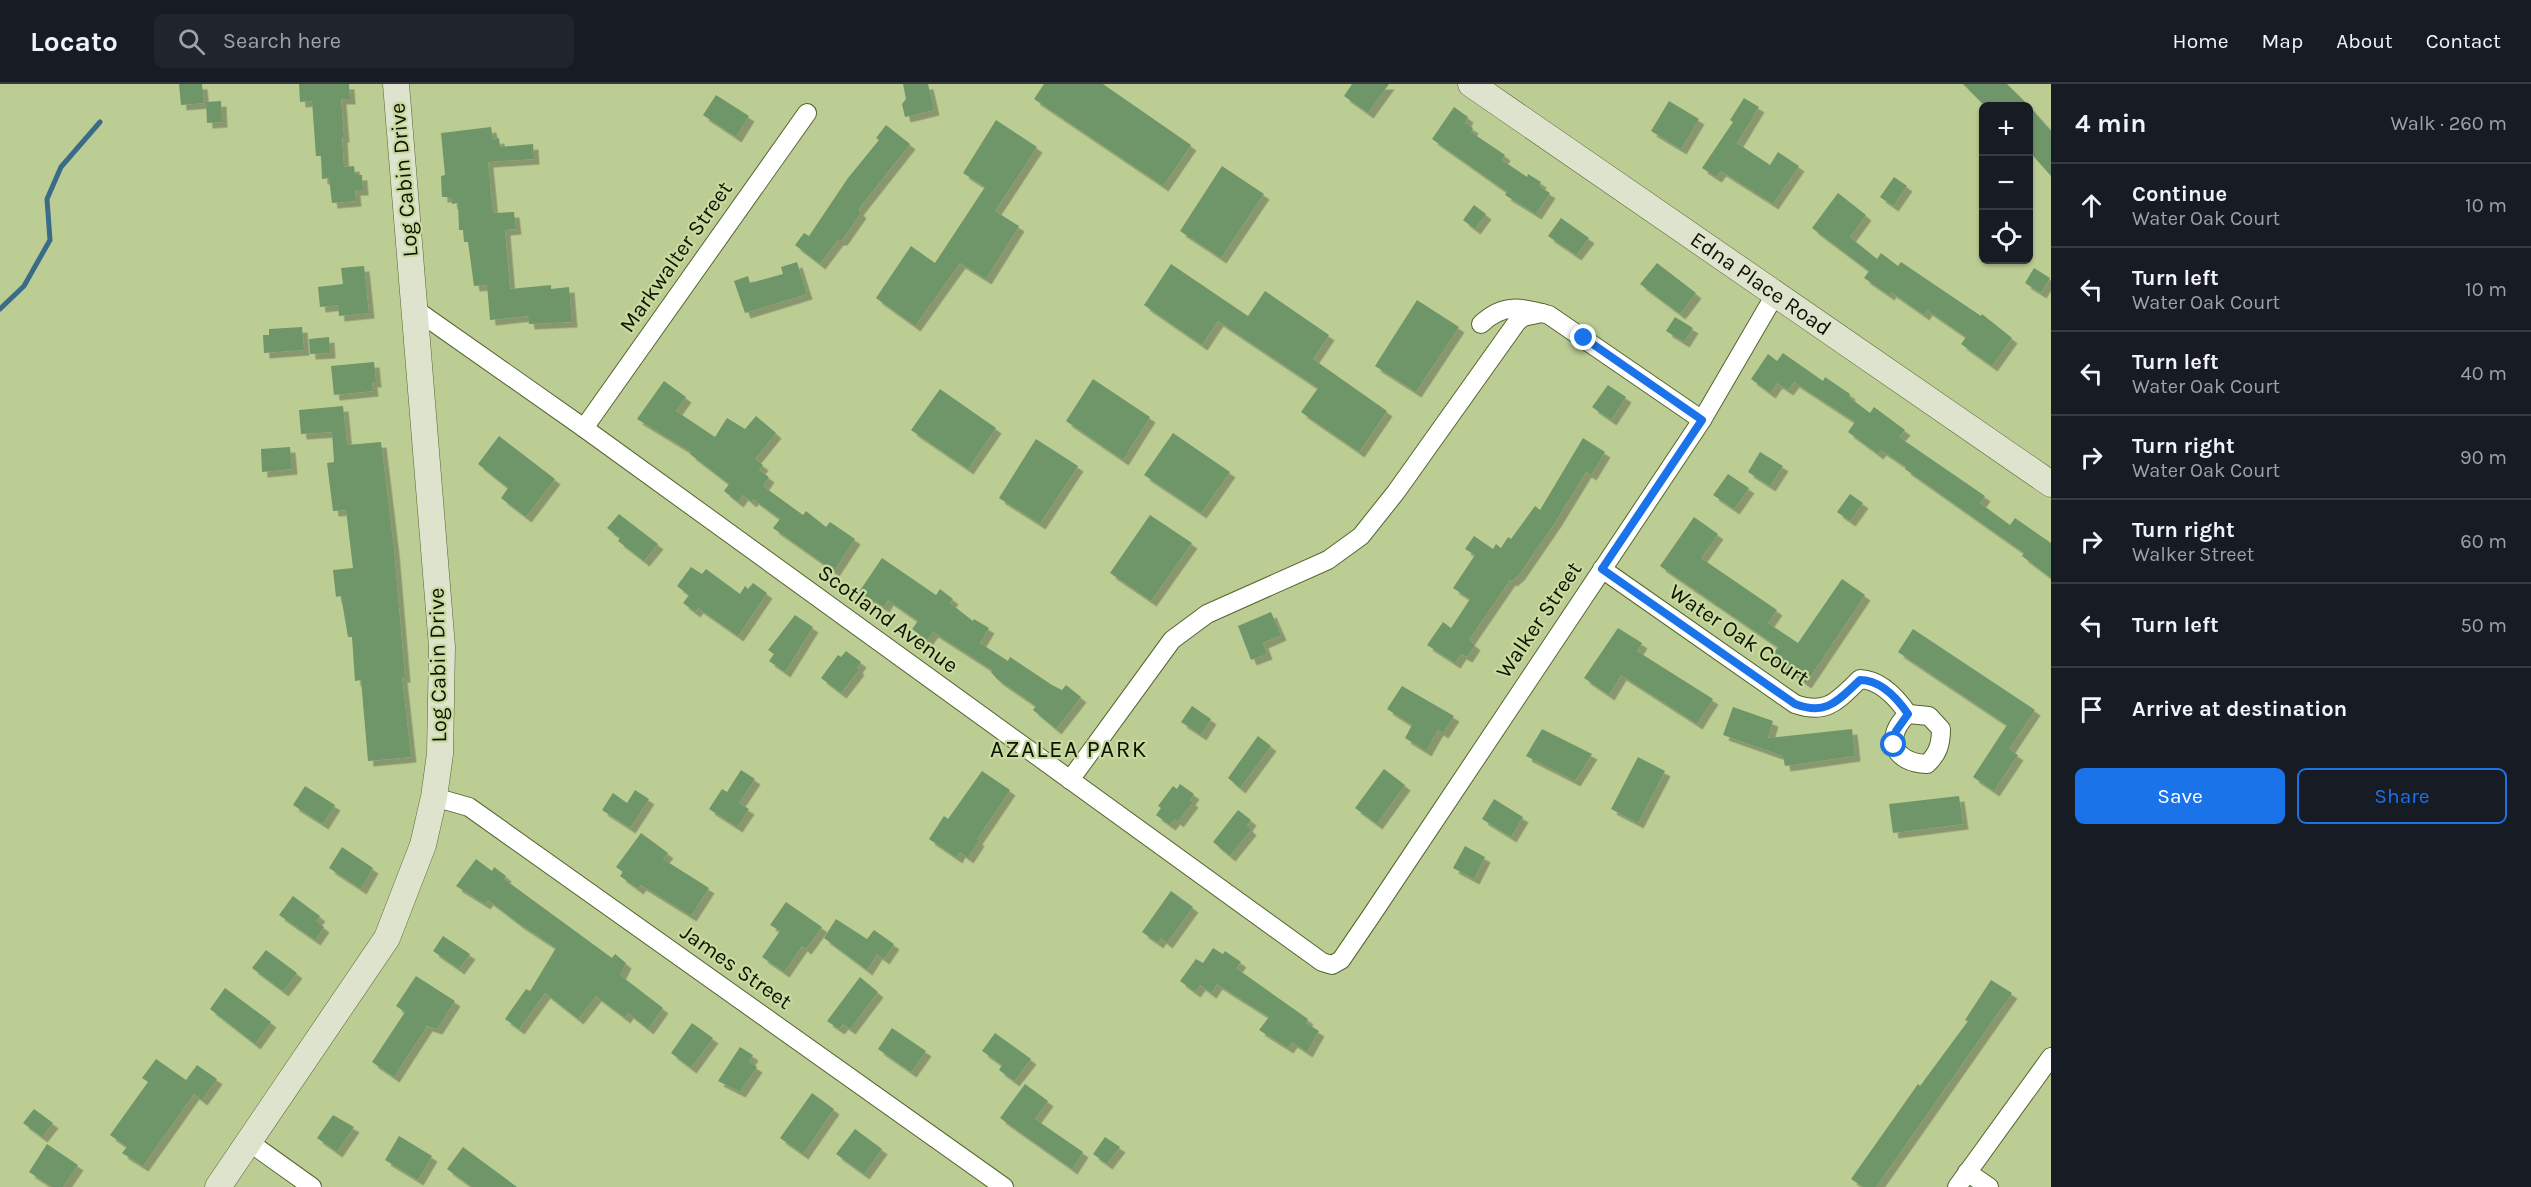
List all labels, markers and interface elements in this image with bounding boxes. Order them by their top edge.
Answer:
search box [154,14,574,68]
text: Locato [30,25,118,58]
icon: search [175,25,208,58]
text: Search here [223,28,341,54]
text: Home [2173,29,2229,53]
text: Map [2262,29,2303,53]
text: About [2336,29,2393,53]
text: Contact [2426,29,2501,53]
street label: Log Cabin Drive [384,102,424,258]
map controls [1979,102,2033,264]
button: + [1979,102,2033,156]
text: 4 min [2075,108,2146,139]
text: Walk · 260 m [2390,112,2507,135]
button: − [1979,156,2033,210]
street label: Markwalter Street [614,176,738,338]
text: Continue [2132,181,2227,207]
icon: ahead [2075,189,2108,222]
text: 10 m [2465,194,2507,217]
text: Water Oak Court [2132,207,2280,230]
button: locate [1979,210,2033,264]
street label: Edna Place Road [1685,226,1836,341]
text: Turn left [2132,265,2219,291]
icon: left [2075,273,2108,306]
text: 10 m [2465,278,2507,301]
text: Water Oak Court [2132,291,2280,314]
route end [1570,324,1596,350]
text: Turn left [2132,349,2219,375]
icon: left [2075,357,2108,390]
text: 40 m [2461,362,2507,385]
text: Water Oak Court [2132,375,2280,398]
text: Turn right [2132,433,2235,459]
icon: right [2075,441,2108,474]
text: 90 m [2460,446,2507,469]
text: Water Oak Court [2132,459,2280,482]
text: Turn right [2132,517,2235,543]
icon: right [2075,525,2108,558]
text: 60 m [2460,530,2507,553]
text: Walker Street [2132,543,2254,566]
street label: Walker Street [1491,557,1587,683]
street label: Scotland Avenue [813,559,963,679]
street label: Water Oak Court [1664,579,1814,691]
street label: Log Cabin Drive [424,587,452,743]
icon: left [2075,609,2108,642]
text: Turn left [2132,612,2219,638]
text: 50 m [2460,614,2507,637]
icon: arrive [2075,693,2108,726]
text: Arrive at destination [2132,696,2347,722]
route start [1880,731,1906,757]
district label: AZALEA PARK [990,735,1148,763]
button: Save [2075,768,2285,824]
button: Share [2297,768,2507,824]
street label: James Street [675,919,797,1015]

